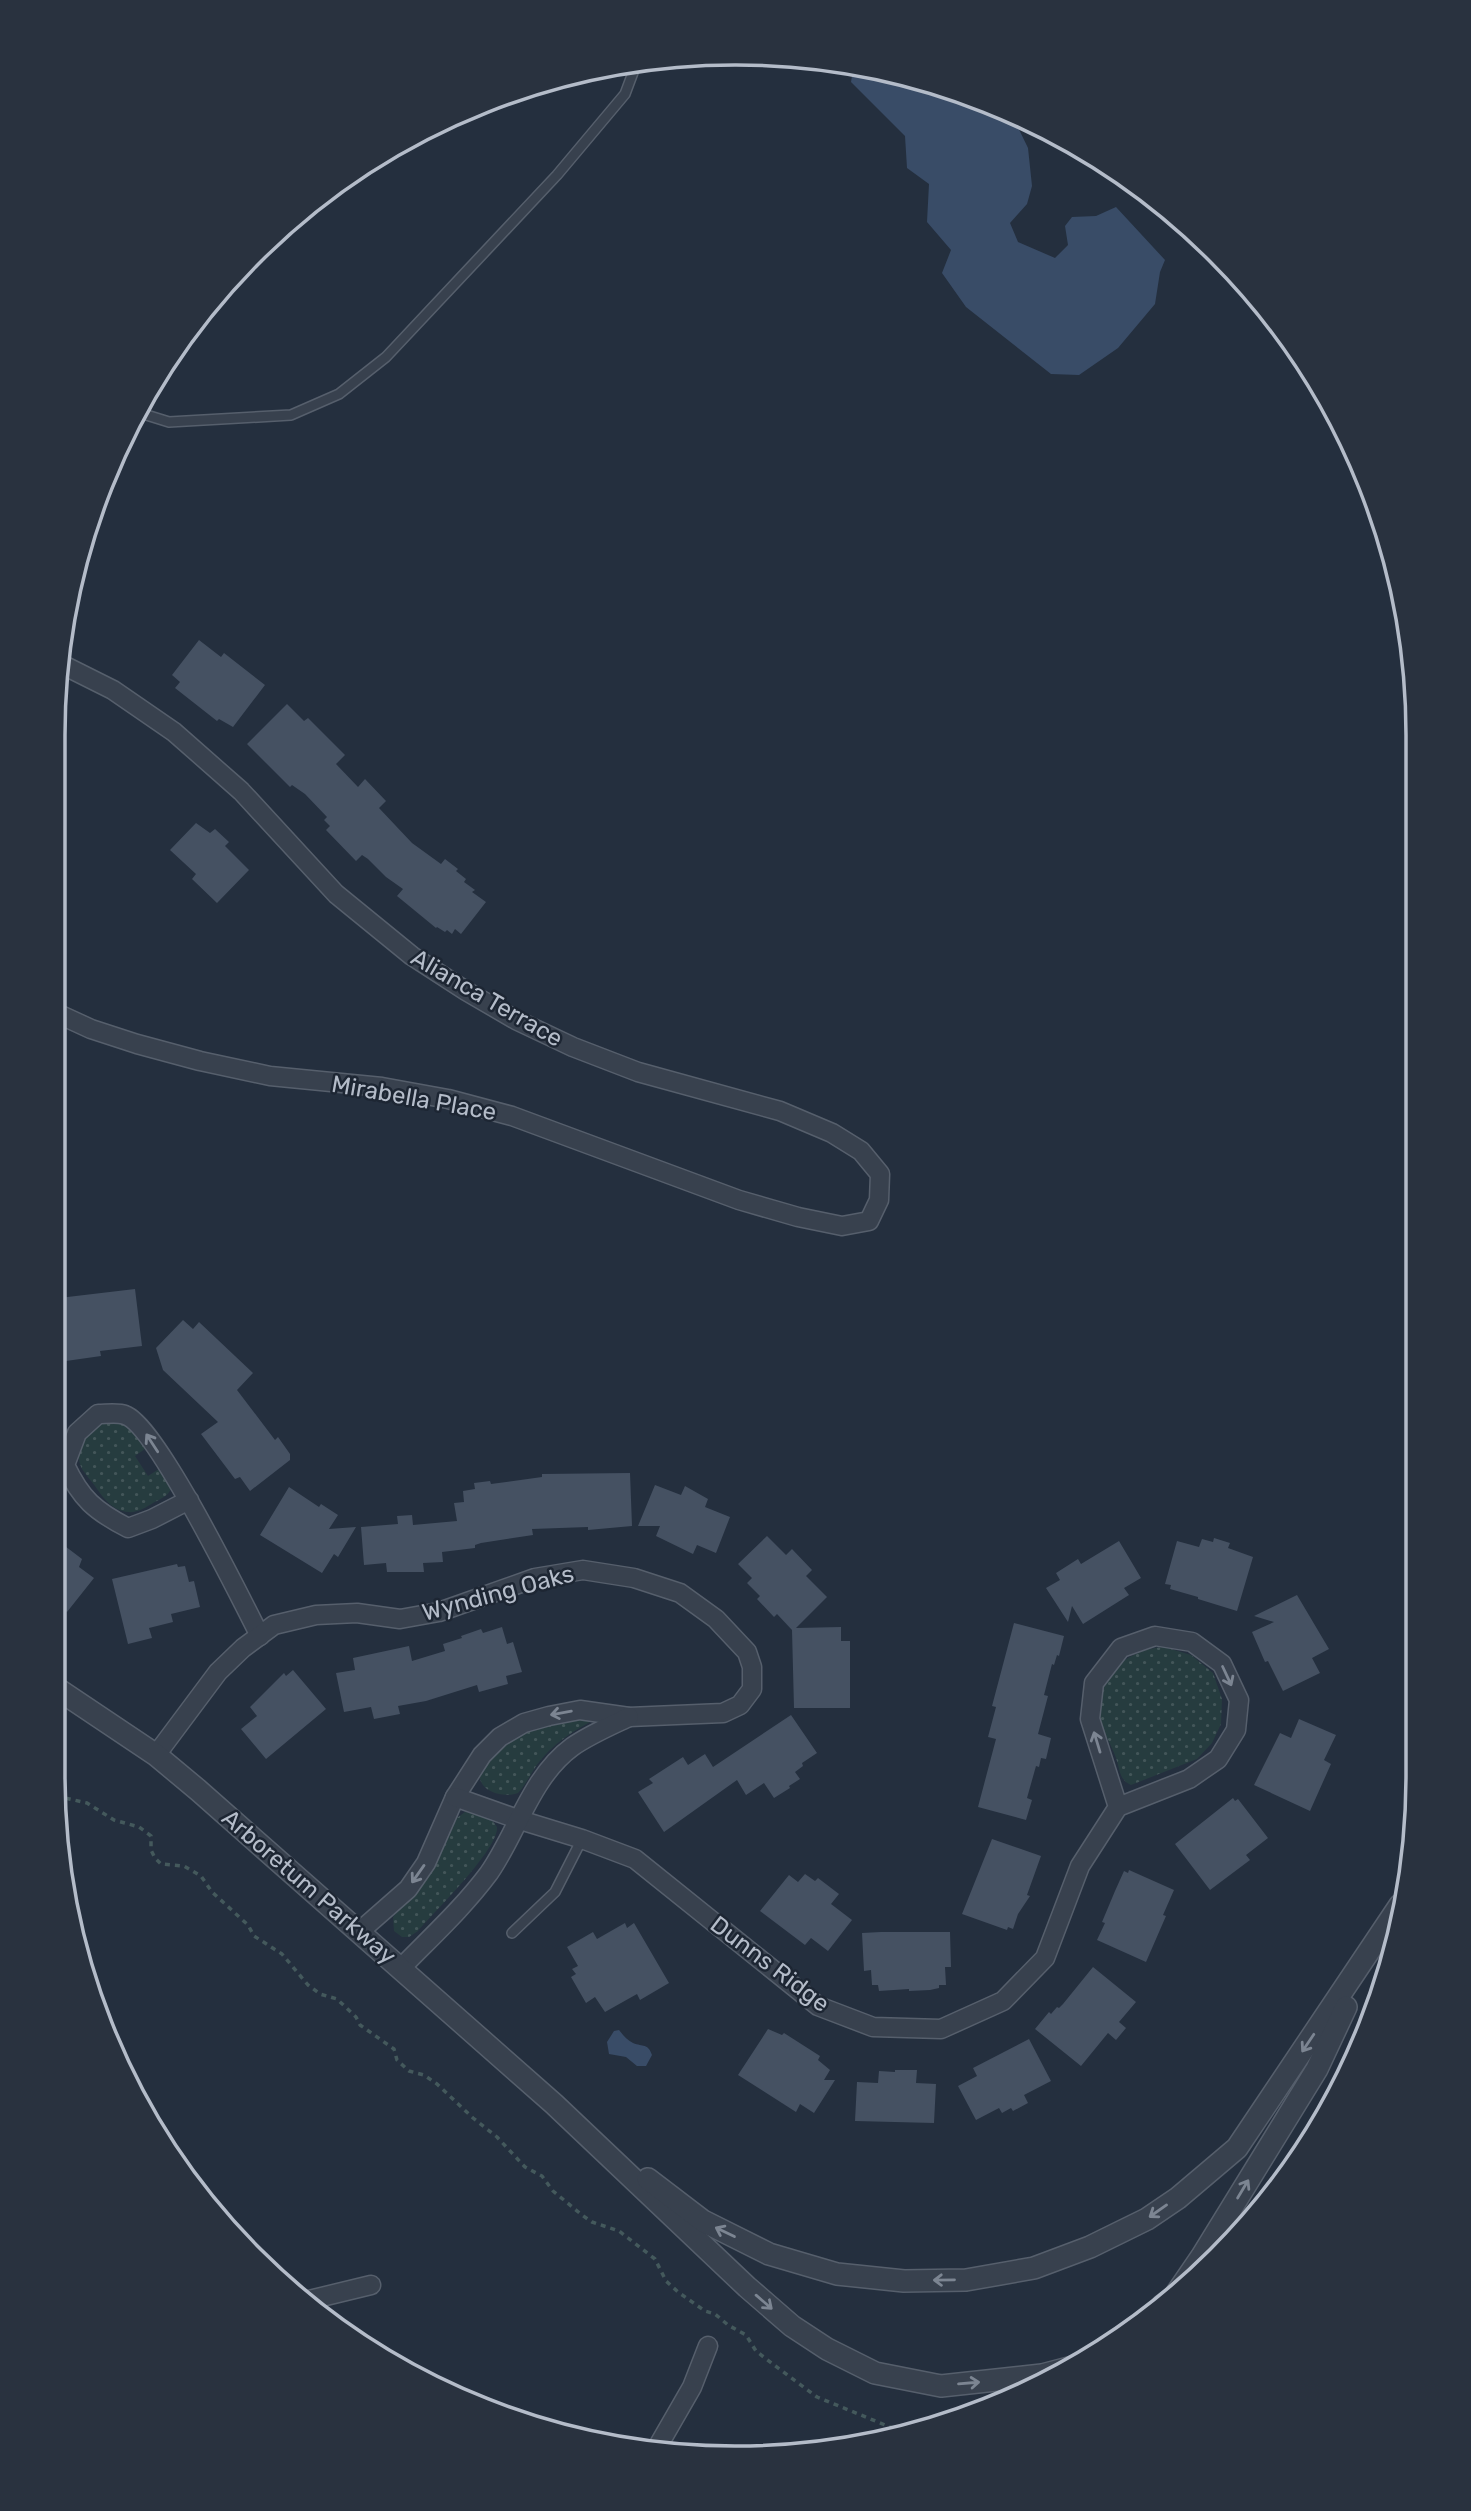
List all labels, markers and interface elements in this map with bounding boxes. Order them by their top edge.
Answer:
street label: Alianca Terrace [406,943,568,1053]
street label: Mirabella Place [329,1070,499,1126]
one-way arrow [144,1433,158,1453]
street label: Wynding Oaks [419,1559,577,1627]
one-way arrow [1222,1665,1235,1686]
one-way arrow [550,1707,573,1721]
one-way arrow [1090,1731,1103,1753]
street label: Arboretum Parkway [216,1804,402,1970]
one-way arrow [411,1864,425,1883]
street label: Dunns Ridge [705,1910,835,2018]
one-way arrow [1301,2033,1315,2052]
one-way arrow [1236,2179,1250,2199]
one-way arrow [1149,2204,1168,2218]
one-way arrow [715,2225,736,2239]
one-way arrow [933,2274,956,2287]
one-way arrow [755,2294,773,2310]
one-way arrow [957,2376,980,2389]

